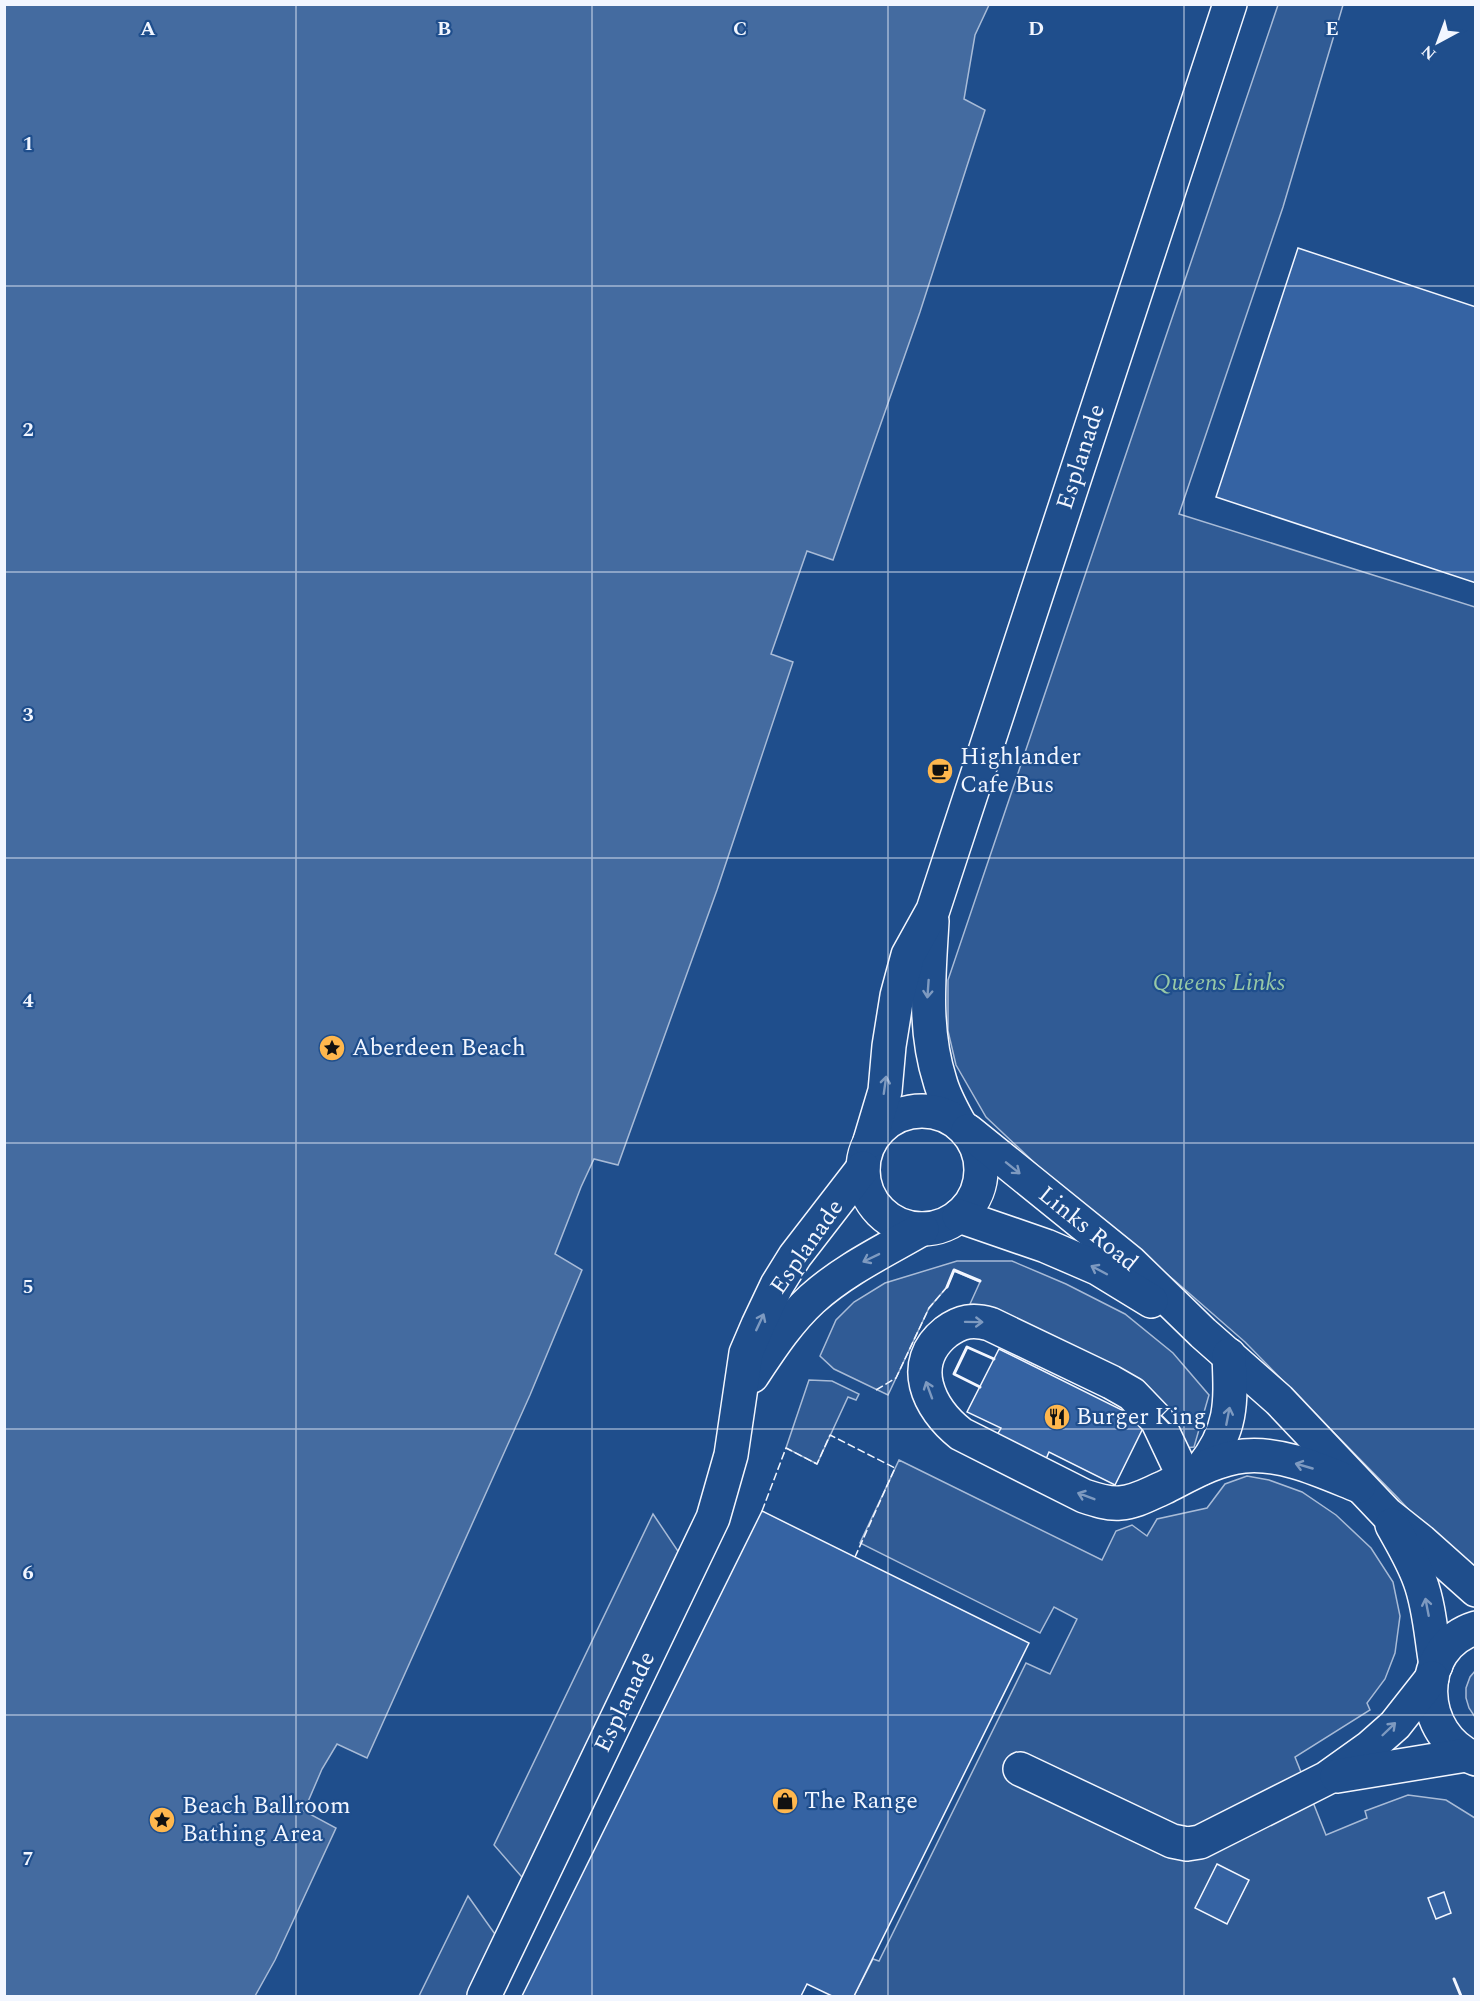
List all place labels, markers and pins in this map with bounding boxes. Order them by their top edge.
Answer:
place label: Highlander Cafe Bus [960,739,1081,803]
cafe icon: Highlander Cafe Bus [925,756,955,786]
place label: Aberdeen Beach [352,1030,526,1066]
place icon: Aberdeen Beach [317,1033,347,1063]
place label: Burger King [1076,1399,1206,1435]
restaurant icon: Burger King [1042,1402,1072,1432]
place label: The Range [804,1783,918,1819]
shop icon: The Range [770,1786,800,1816]
place label: Beach Ballroom Bathing Area [182,1788,351,1852]
place icon: Beach Ballroom Bathing Area [147,1805,177,1835]

